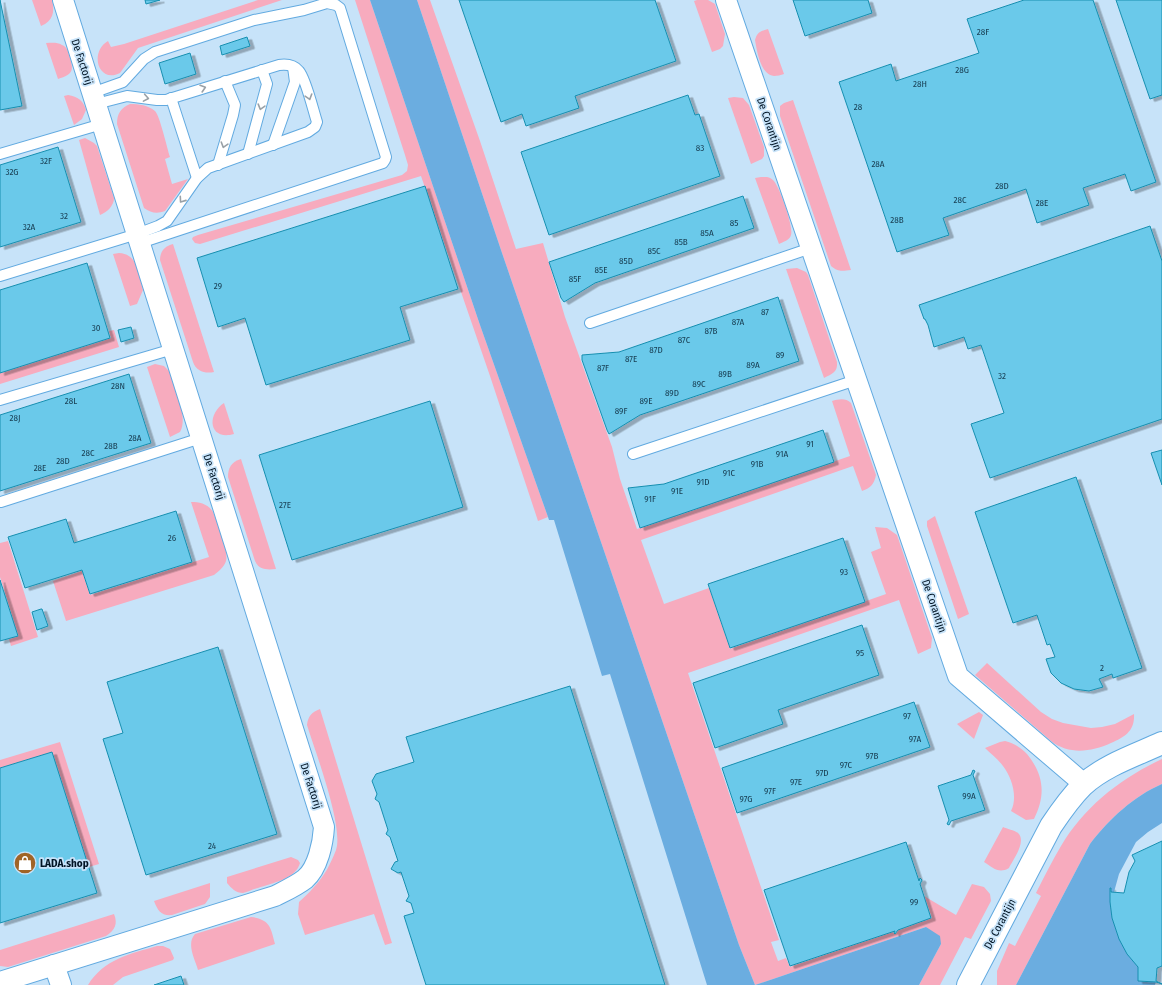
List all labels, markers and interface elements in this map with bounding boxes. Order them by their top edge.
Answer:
house number: 28F [977,27,989,37]
street label: De Factorij [69,38,96,87]
house number: 28G [955,65,969,75]
house number: 28H [913,79,927,89]
one-way arrow [199,84,206,93]
one-way arrow [143,94,150,102]
one-way arrow [304,94,313,101]
street label: De Corantijn [754,96,784,152]
house number: 28 [854,102,863,112]
one-way arrow [257,103,266,110]
one-way arrow [220,141,229,148]
house number: 83 [696,143,704,153]
house number: 32F [40,156,52,166]
house number: 28A [871,159,885,169]
house number: 32G [5,167,19,177]
house number: 28D [995,181,1009,191]
one-way arrow [180,195,187,202]
house number: 28C [953,195,967,205]
house number: 28E [1036,198,1048,208]
house number: 32 [60,211,68,221]
house number: 28B [890,215,904,225]
house number: 85 [730,218,738,228]
house number: 32A [23,222,36,232]
house number: 85A [700,228,714,238]
house number: 85B [674,237,688,247]
house number: 85C [647,246,661,256]
house number: 85D [619,256,633,266]
house number: 85E [595,265,607,275]
house number: 85F [569,274,581,284]
house number: 29 [214,281,222,291]
house number: 87 [761,307,769,317]
house number: 87A [732,317,745,327]
house number: 30 [92,323,101,333]
house number: 87B [705,326,718,336]
house number: 87C [678,335,691,345]
house number: 87D [649,345,663,355]
house number: 89 [776,350,784,360]
house number: 87E [625,354,637,364]
house number: 89A [746,360,760,370]
house number: 87F [597,363,609,373]
house number: 89B [718,369,732,379]
house number: 32 [998,371,1006,381]
house number: 89C [692,379,706,389]
house number: 28N [111,381,125,391]
house number: 89D [665,388,679,398]
house number: 28L [65,396,77,406]
house number: 89E [640,396,652,406]
house number: 89F [615,406,627,416]
house number: 28J [10,413,20,423]
house number: 28A [128,433,142,443]
house number: 91 [806,439,814,449]
house number: 28B [104,441,118,451]
house number: 28C [81,448,95,458]
house number: 91A [776,449,788,459]
street label: De Factorij [201,453,228,502]
house number: 28D [56,456,70,466]
house number: 91B [751,459,763,469]
house number: 28E [34,463,46,473]
house number: 91C [723,468,736,478]
house number: 91D [697,477,709,487]
house number: 91E [671,486,683,496]
house number: 91F [644,494,656,504]
house number: 27E [279,500,291,510]
house number: 26 [168,533,177,543]
house number: 93 [840,567,848,577]
street label: De Corantijn [919,578,949,634]
house number: 95 [856,648,864,658]
house number: 2 [1100,663,1104,673]
house number: 97 [903,711,911,721]
house number: 97A [909,734,921,744]
house number: 97B [866,751,878,761]
house number: 97C [840,760,853,770]
street label: De Factorij [298,762,325,811]
house number: 97D [815,768,829,778]
house number: 97E [790,777,802,787]
house number: 97F [764,786,776,796]
house number: 99A [962,791,976,801]
house number: 97G [740,794,752,804]
house number: 24 [208,841,217,851]
shop icon: LADA.shop [12,850,38,876]
place label: LADA.shop [40,857,89,870]
house number: 99 [910,897,918,907]
street label: De Corantijn [981,897,1019,951]

